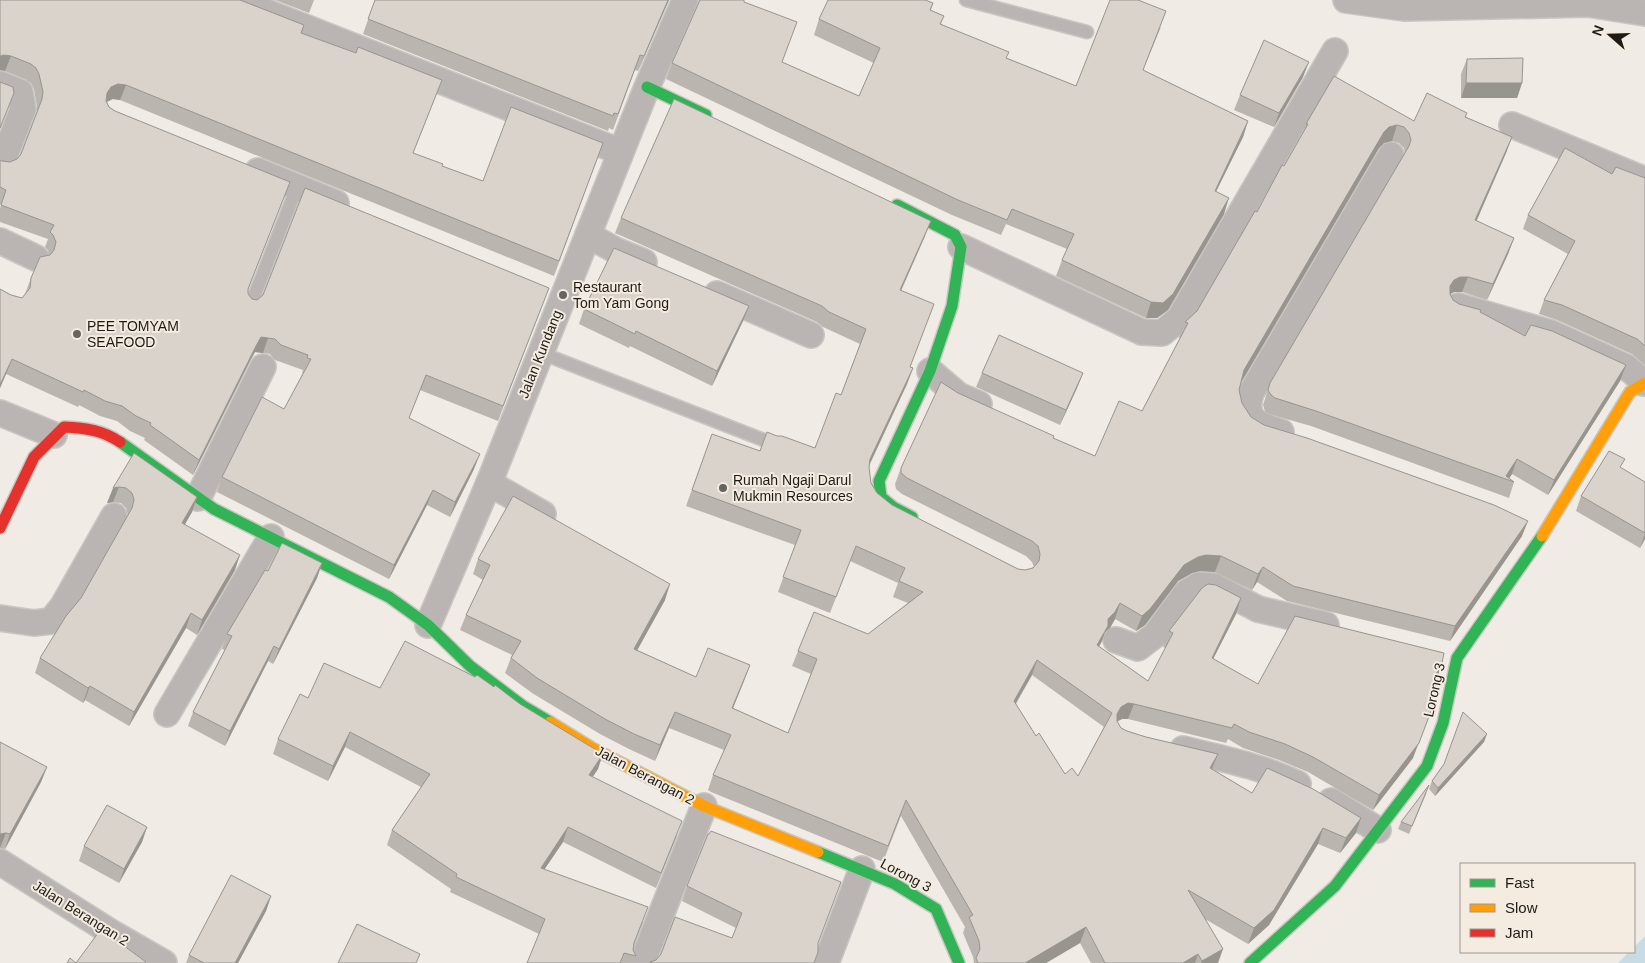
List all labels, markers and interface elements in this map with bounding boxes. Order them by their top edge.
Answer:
north arrow [1585,10,1635,60]
text: N [1589,23,1607,38]
place label: Restaurant Tom Yam Gong [573,279,669,311]
marker: Restaurant Tom Yam Gong [557,289,569,301]
street label: Jalan Kundang [515,308,565,400]
place label: PEE TOMYAM SEAFOOD [87,318,179,350]
marker: PEE TOMYAM SEAFOOD [71,328,83,340]
place label: Rumah Ngaji Darul Mukmin Resources [733,472,853,504]
marker: Rumah Ngaji Darul Mukmin Resources [717,482,729,494]
street label: Lorong 3 [1420,661,1448,719]
street label: Jalan Berangan 2 [593,742,697,808]
street label: Lorong 3 [878,855,934,895]
legend [1460,863,1635,953]
text: Fast [1505,874,1535,891]
street label: Jalan Berangan 2 [30,877,132,949]
text: Slow [1505,899,1538,916]
text: Jam [1505,924,1533,941]

